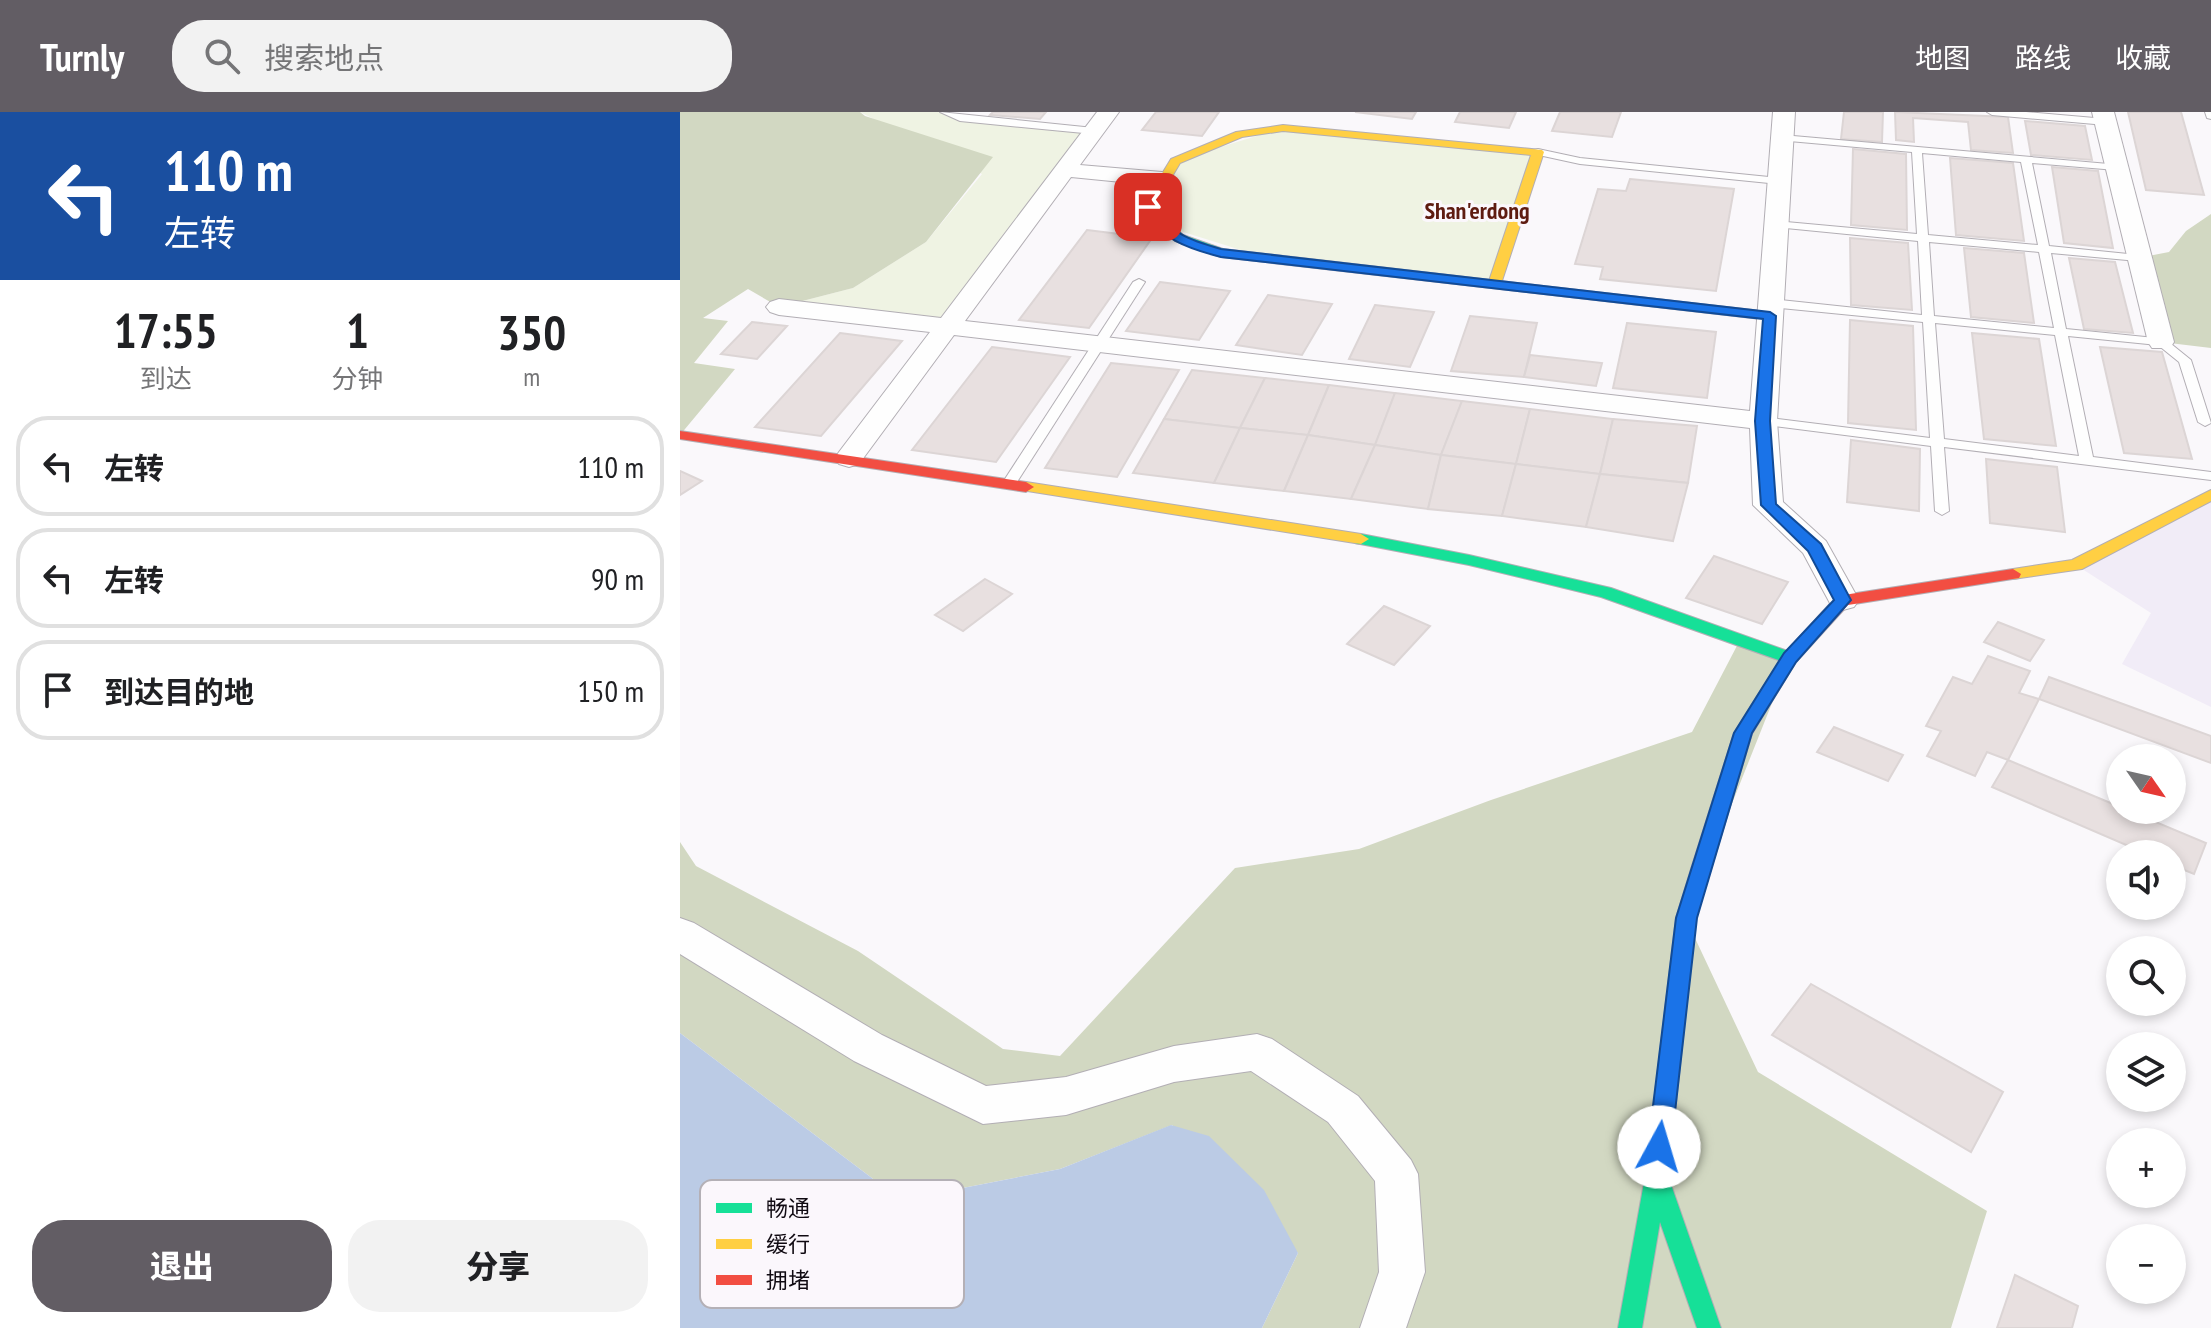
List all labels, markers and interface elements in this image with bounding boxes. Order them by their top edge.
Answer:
search box [172,20,732,92]
text: Turnly [40,32,124,81]
icon: search [200,34,244,78]
text: 搜索地点 [264,38,384,77]
text: 地图 [1915,39,1971,76]
text: 路线 [2015,39,2071,76]
text: 收藏 [2115,39,2171,76]
text: 110 m [164,134,293,206]
icon: left [32,144,136,248]
pin [1114,173,1182,241]
icon: arrive [1126,185,1170,229]
district label: Shan'erdong [1424,195,1530,226]
text: 左转 [164,209,236,256]
text: 17:55 [114,299,218,361]
text: 1 [346,299,369,361]
text: 350 [497,301,566,363]
text: m [523,360,540,393]
text: 到达 [140,362,192,395]
text: 分钟 [331,362,384,395]
icon: left [36,444,80,488]
text: 110 m [578,447,644,486]
text: 左转 [104,448,164,487]
icon: left [36,556,80,600]
text: 90 m [591,559,644,598]
text: 左转 [104,560,164,599]
icon: arrive [36,668,80,712]
text: 150 m [578,671,644,710]
text: 到达目的地 [104,672,254,711]
north arrow [2106,744,2186,824]
map controls [2106,744,2186,1304]
button: sound [2106,840,2186,920]
button: search [2106,936,2186,1016]
button: layers [2106,1032,2186,1112]
position arrow [1617,1105,1701,1189]
button: + [2106,1128,2186,1208]
legend [700,1180,964,1308]
text: 畅通 [766,1194,810,1222]
button: 退出 [32,1220,332,1312]
button: 分享 [348,1220,648,1312]
button: − [2106,1224,2186,1304]
text: 缓行 [766,1230,810,1258]
text: 拥堵 [766,1266,810,1294]

